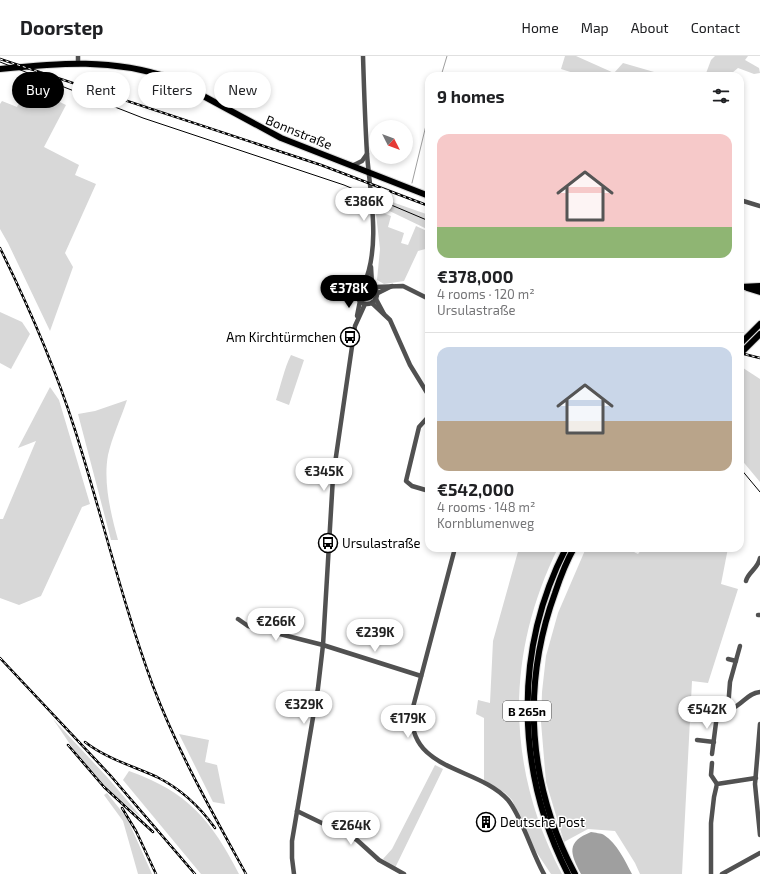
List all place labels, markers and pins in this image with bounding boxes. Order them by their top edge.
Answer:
pin: €386K [336,188,392,222]
pin: €378K [321,275,377,309]
bus stop icon: Am Kirchtürmchen [339,326,361,348]
place label: Am Kirchtürmchen [226,329,336,345]
pin: €345K [296,458,352,492]
bus stop icon: Ursulastraße [317,532,339,554]
place label: Ursulastraße [342,535,421,551]
pin: €266K [248,608,304,642]
pin: €239K [347,619,403,653]
pin: €329K [276,691,332,725]
pin: €542K [679,696,735,730]
pin: €179K [380,705,436,739]
building icon: Deutsche Post [475,811,497,833]
pin: €264K [323,812,379,846]
place label: Deutsche Post [500,814,585,830]

